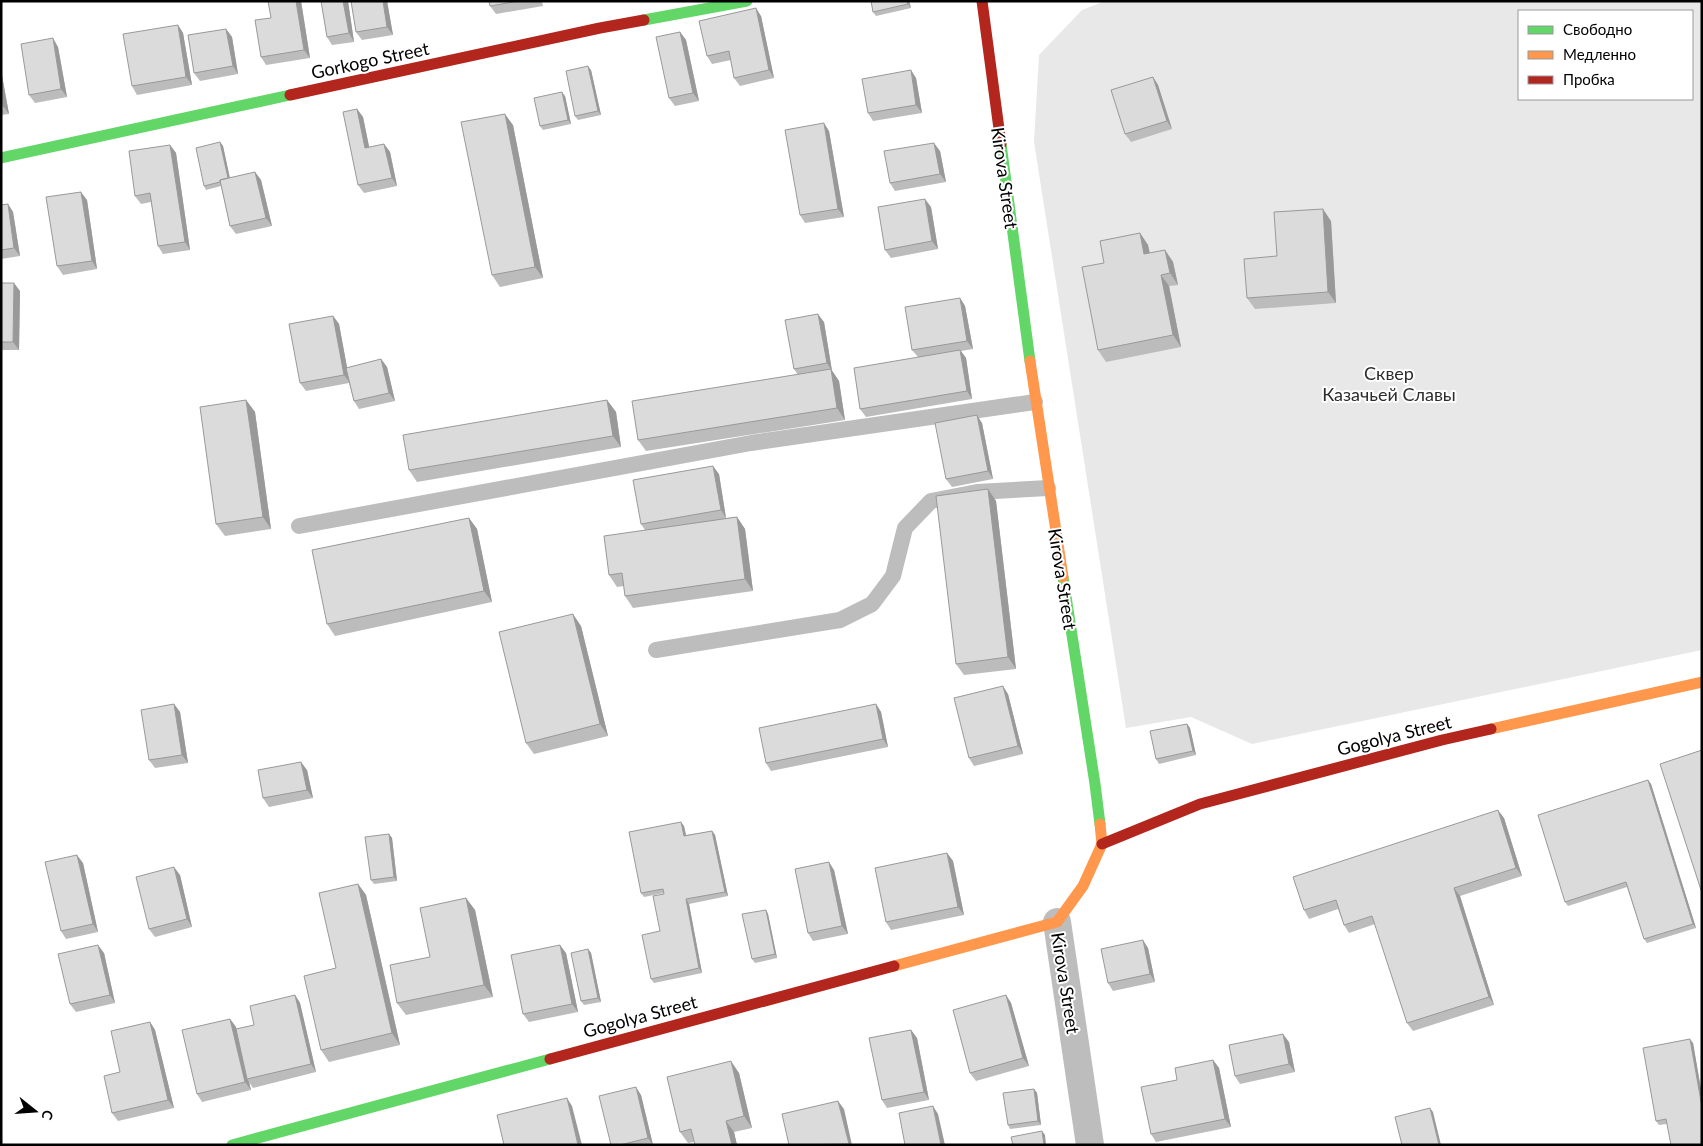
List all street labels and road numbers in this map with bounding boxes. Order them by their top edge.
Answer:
street label: Gorkogo Street [309,37,432,83]
street label: Kirova Street [987,126,1023,231]
street label: Kirova Street [1044,527,1082,632]
street label: Gogolya Street [1335,710,1454,760]
street label: Kirova Street [1047,931,1085,1036]
street label: Gogolya Street [581,990,700,1042]

